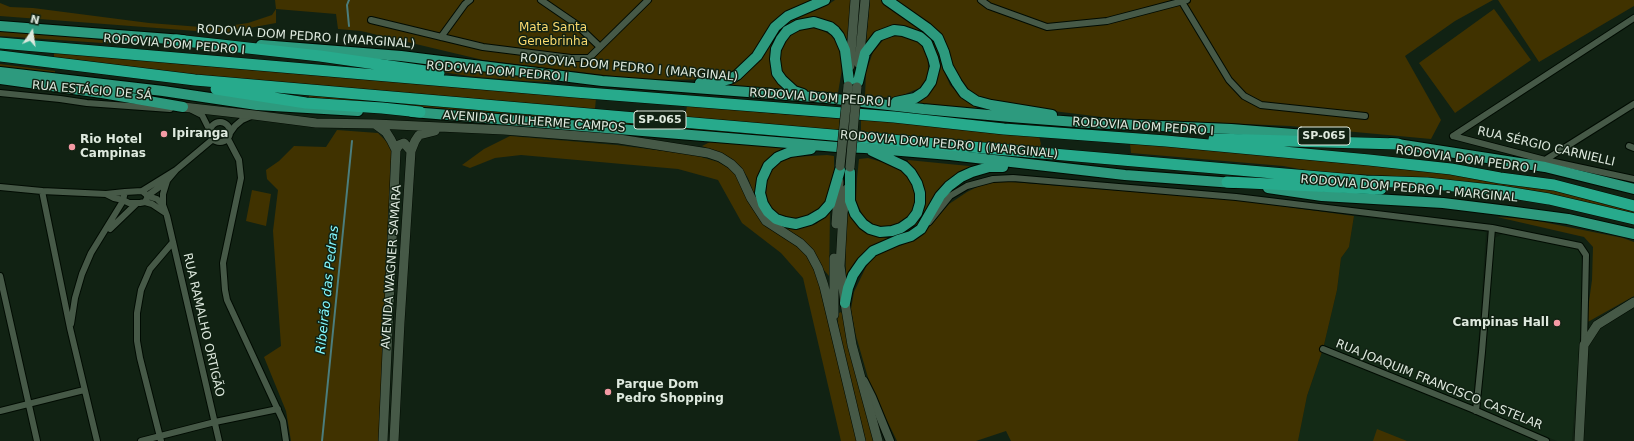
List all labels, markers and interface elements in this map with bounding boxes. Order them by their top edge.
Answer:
north arrow [12,12,52,52]
text: N [29,12,41,27]
park label: Mata Santa Genebrinha [518,21,588,49]
street label: RODOVIA DOM PEDRO I (MARGINAL) [196,22,416,52]
street label: RODOVIA DOM PEDRO I [103,32,245,58]
street label: RODOVIA DOM PEDRO I (MARGINAL) [519,51,739,85]
street label: RODOVIA DOM PEDRO I [426,59,568,85]
street label: RUA ESTÁCIO DE SÁ [31,79,153,103]
street label: RODOVIA DOM PEDRO I [749,86,891,110]
street label: AVENIDA GUILHERME CAMPOS [442,108,626,136]
road number: SP-065 [634,111,686,129]
street label: RODOVIA DOM PEDRO I [1072,115,1214,139]
street label: RUA SÉRGIO CARNIELLI [1476,124,1616,170]
place label: Ipiranga [172,127,228,141]
road number: SP-065 [1298,127,1350,145]
street label: RODOVIA DOM PEDRO I (MARGINAL) [839,128,1059,162]
marker: Ipiranga [159,129,169,139]
place label: Rio Hotel Campinas [80,133,146,161]
marker: Rio Hotel Campinas [67,142,77,152]
street label: RODOVIA DOM PEDRO I [1395,143,1537,177]
street label: RODOVIA DOM PEDRO I - MARGINAL [1300,172,1518,206]
street label: AVENIDA WAGNER SAMARA [379,184,405,350]
water label: Ribeirão das Pedras [313,225,343,355]
street label: RUA RAMALHO ORTIGÃO [179,252,227,398]
place label: Campinas Hall [1453,316,1549,330]
marker: Campinas Hall [1552,318,1562,328]
street label: RUA JOAQUIM FRANCISCO CASTELAR [1334,337,1544,433]
place label: Parque Dom Pedro Shopping [616,378,724,406]
marker: Parque Dom Pedro Shopping [603,387,613,397]

